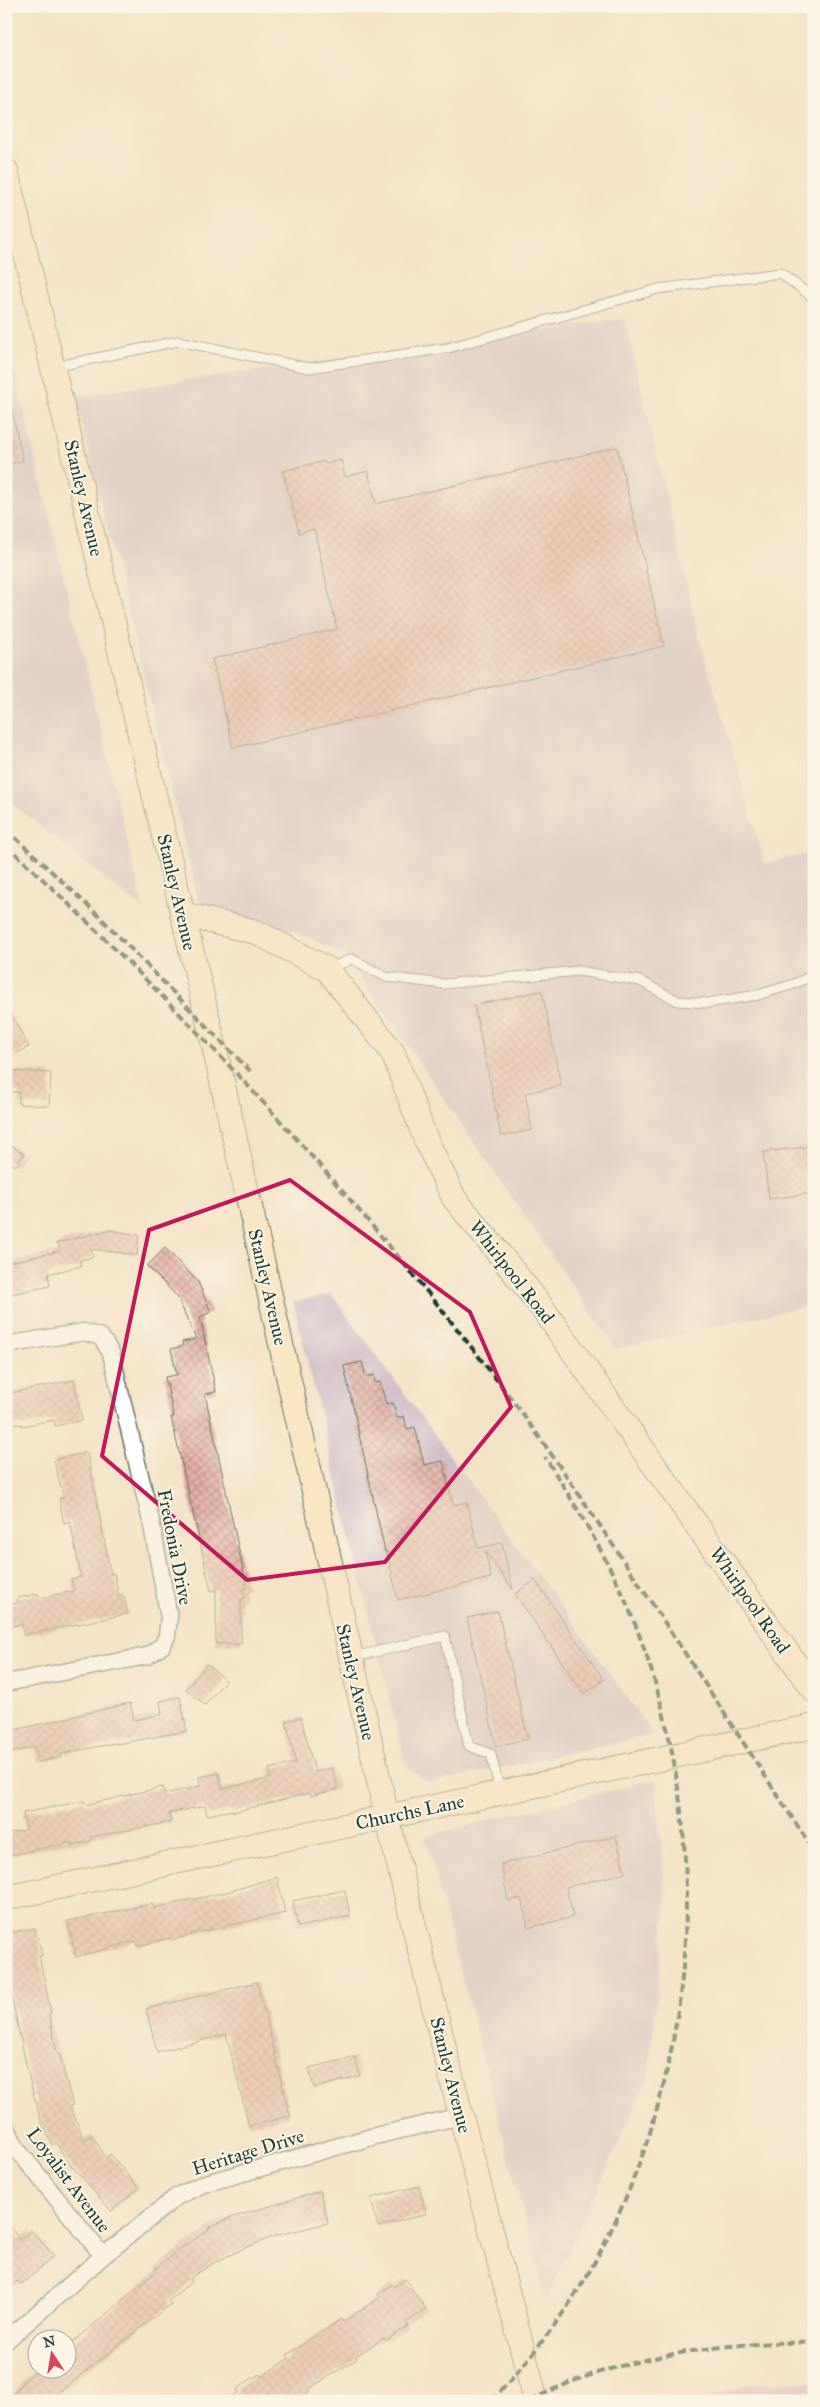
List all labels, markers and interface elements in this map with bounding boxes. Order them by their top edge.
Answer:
street label: Stanley Avenue [59,437,109,559]
street label: Stanley Avenue [152,831,202,953]
street label: Whirlpool Road [465,1216,560,1329]
street label: Stanley Avenue [243,1226,293,1348]
street label: Fredonia Drive [152,1487,198,1607]
street label: Whirlpool Road [705,1542,795,1658]
street label: Stanley Avenue [331,1621,381,1743]
street label: Churchs Lane [354,1789,466,1835]
street label: Stanley Avenue [425,2015,477,2136]
street label: Loyalist Avenue [22,2123,116,2237]
street label: Heritage Drive [189,2124,307,2181]
north arrow [28,2330,78,2380]
text: N [42,2332,57,2351]

